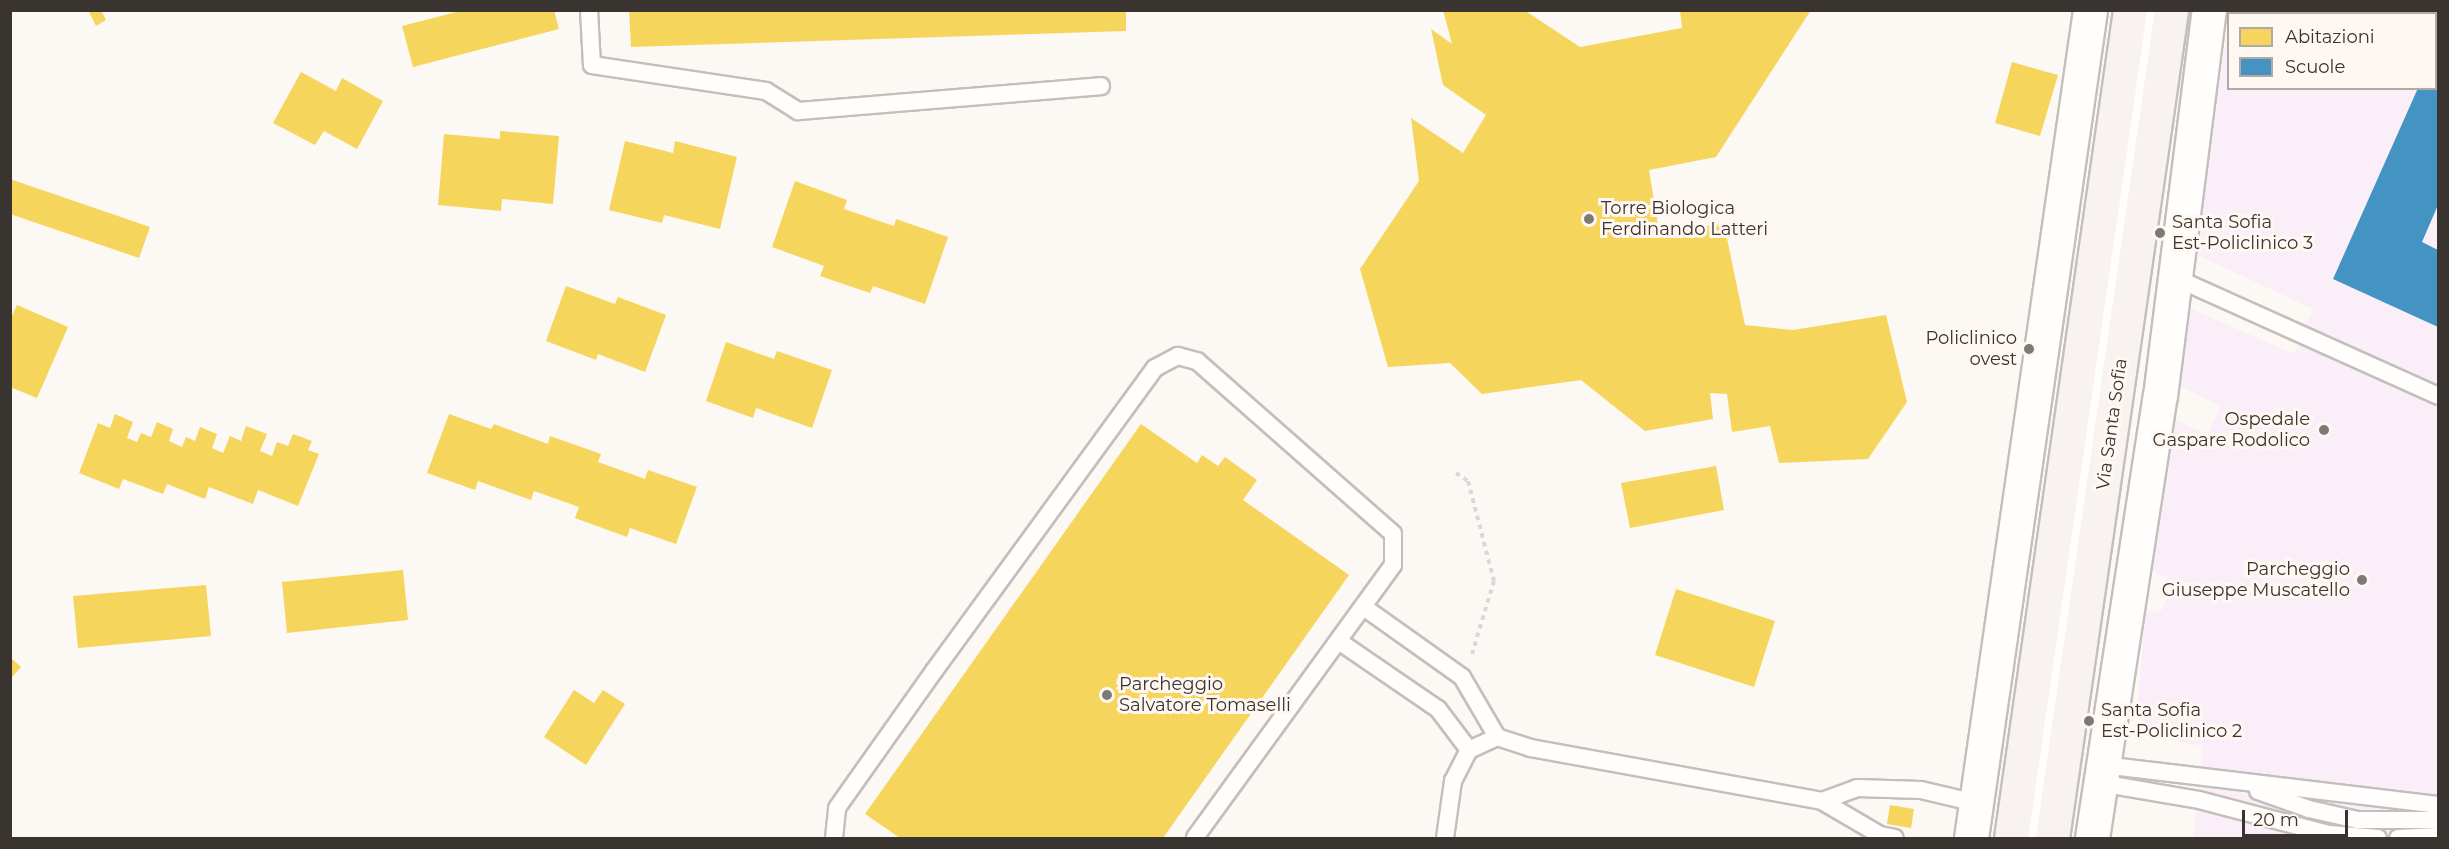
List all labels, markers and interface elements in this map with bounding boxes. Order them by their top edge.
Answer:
legend [2227,12,2437,90]
text: Abitazioni [2285,26,2375,48]
text: Scuole [2285,56,2345,78]
place label: Torre Biologica Ferdinando Latteri [1601,198,1768,240]
marker: Torre Biologica Ferdinando Latteri [1582,212,1596,226]
place label: Santa Sofia Est-Policlinico 3 [2172,212,2313,254]
marker: Santa Sofia Est-Policlinico 3 [2153,226,2167,240]
place label: Policlinico ovest [1925,328,2017,370]
marker: Policlinico ovest [2022,342,2036,356]
street label: Via Santa Sofia [2092,357,2132,491]
place label: Ospedale Gaspare Rodolico [2153,409,2310,452]
marker: Ospedale Gaspare Rodolico [2315,421,2333,439]
place label: Parcheggio Giuseppe Muscatello [2162,559,2350,602]
marker: Parcheggio Giuseppe Muscatello [2355,573,2369,587]
place label: Parcheggio Salvatore Tomaselli [1119,674,1291,716]
marker: Parcheggio Salvatore Tomaselli [1100,688,1114,702]
place label: Santa Sofia Est-Policlinico 2 [2101,700,2242,742]
marker: Santa Sofia Est-Policlinico 2 [2082,714,2096,728]
scale bar [2245,798,2352,836]
text: 20 m [2253,809,2299,831]

